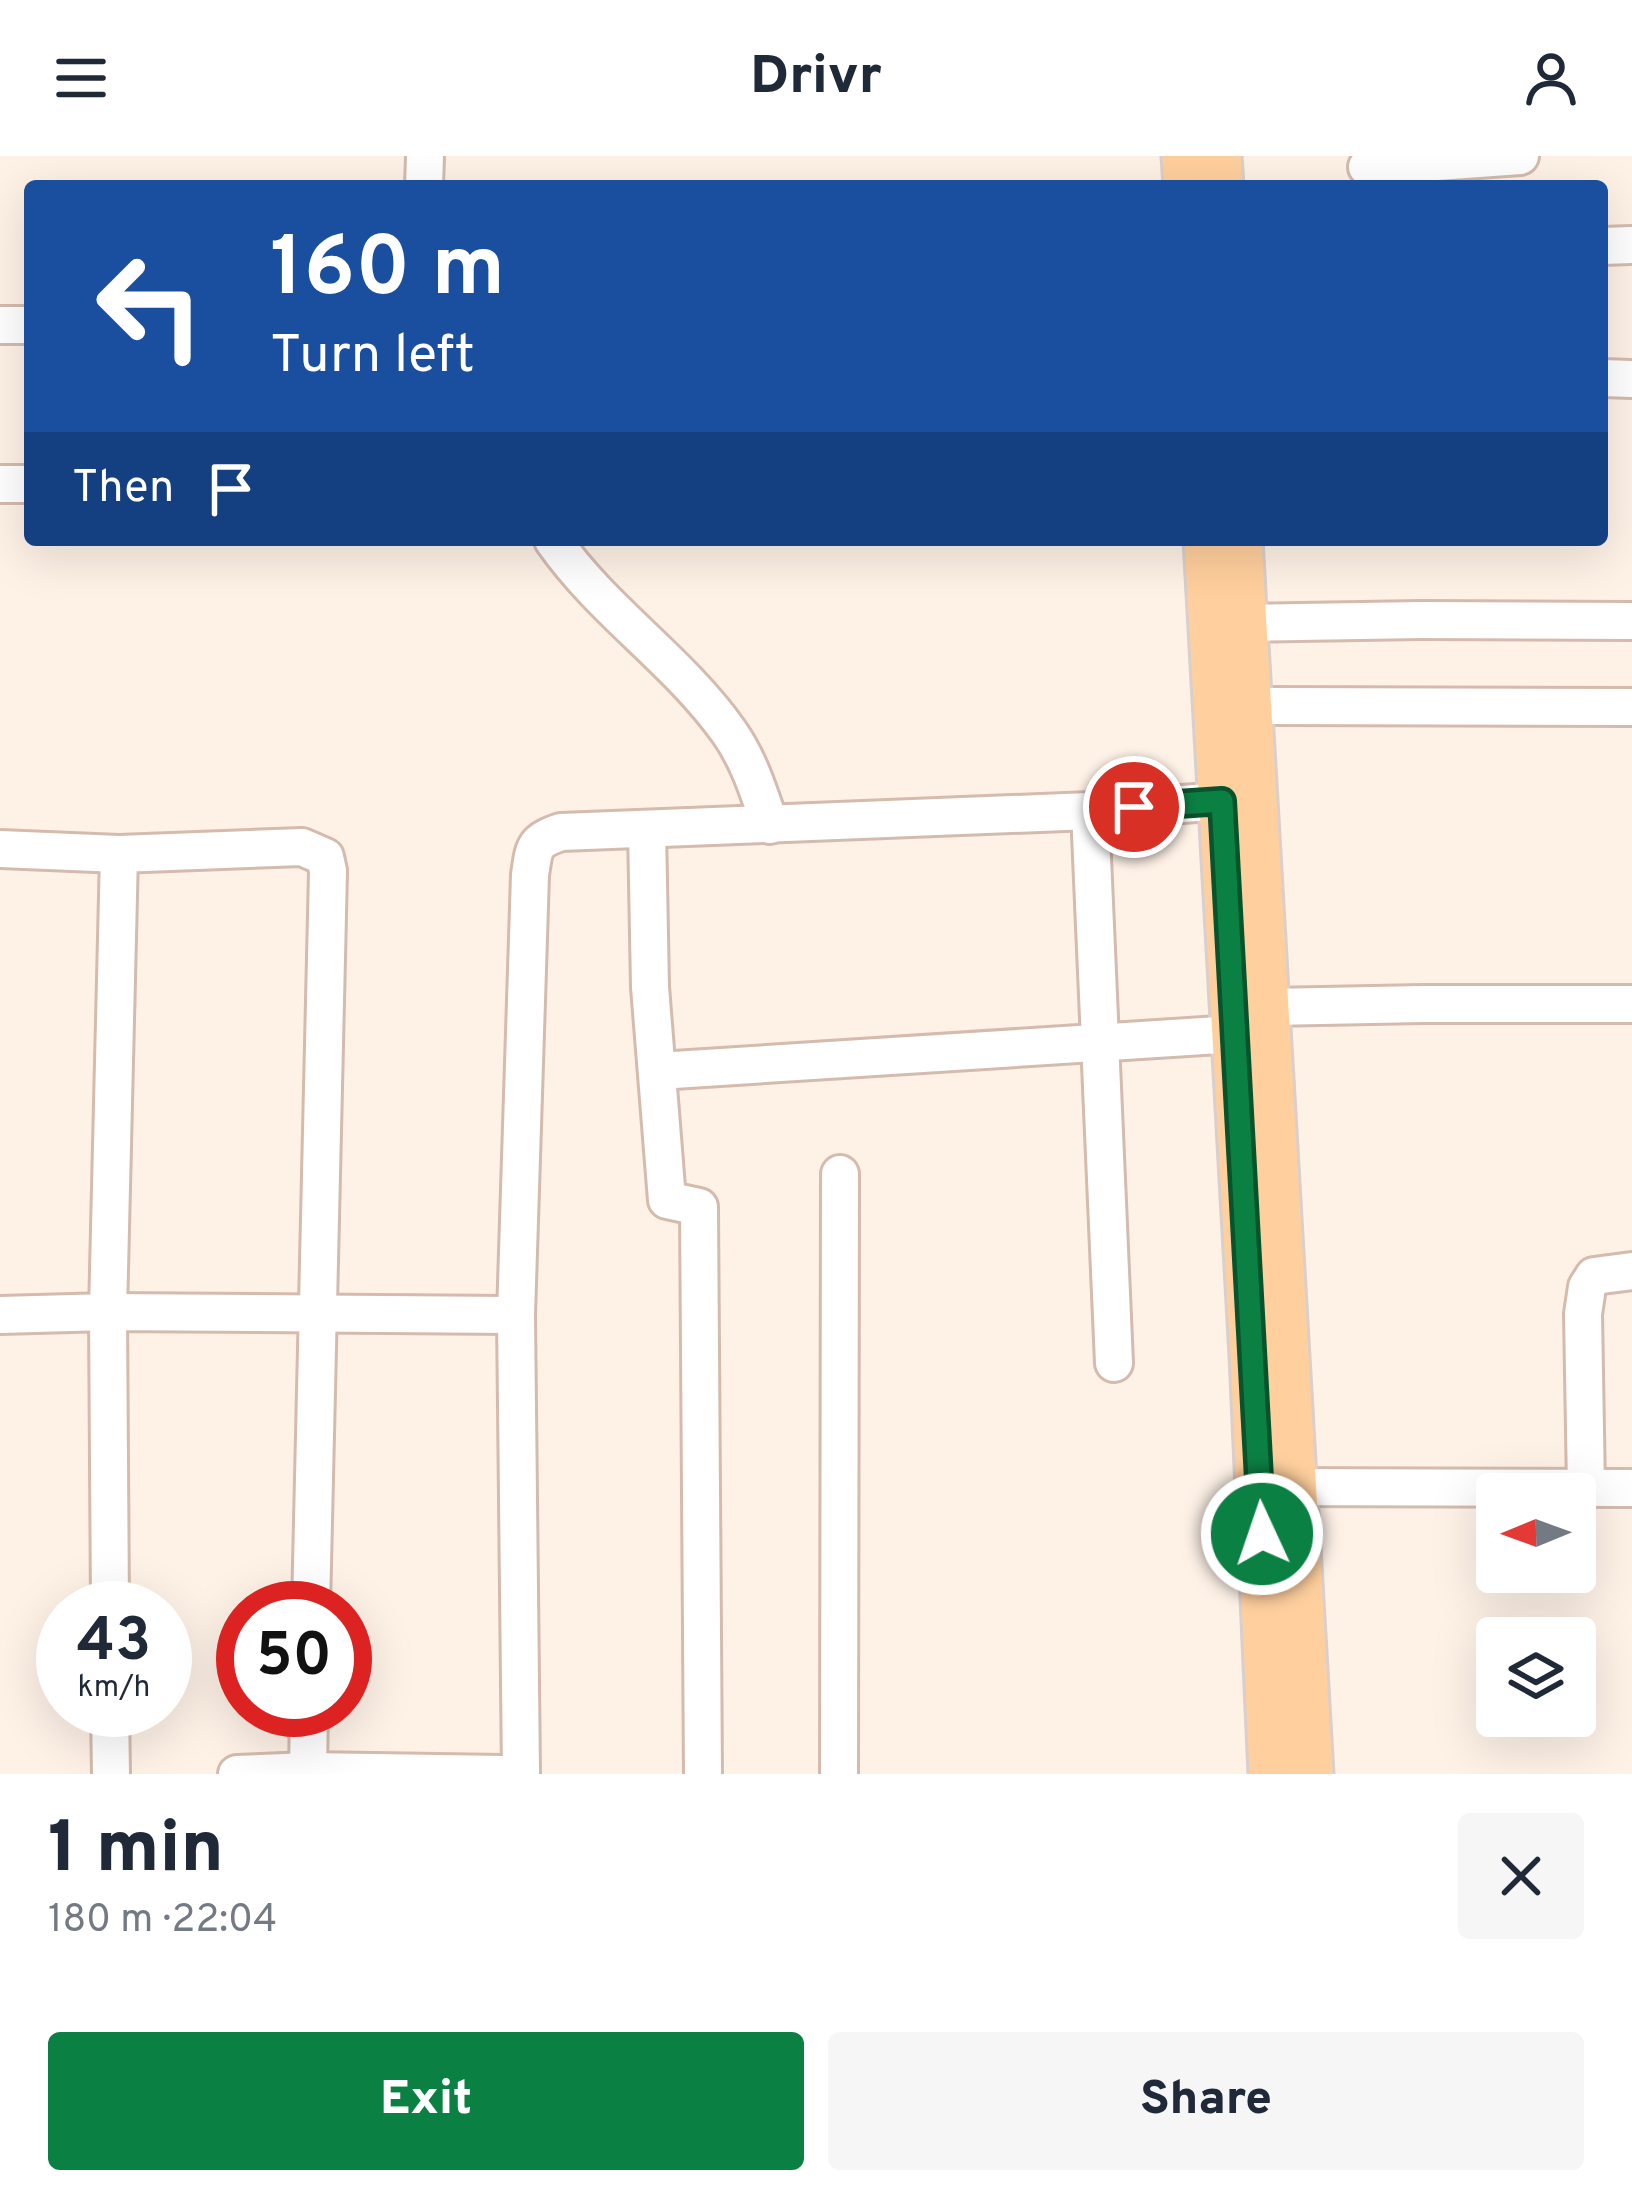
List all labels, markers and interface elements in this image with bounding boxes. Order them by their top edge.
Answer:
text: Drivr [750,44,882,113]
icon: menu [48,45,114,111]
icon: person [1518,45,1584,111]
text: 160 m [270,219,505,325]
icon: left [72,228,228,384]
text: Turn left [270,323,475,392]
icon: arrive [198,456,264,522]
text: Then [72,461,174,518]
pin [1083,756,1185,858]
icon: arrive [1101,774,1167,840]
position arrow [1199,1471,1325,1597]
north arrow [1476,1473,1596,1593]
map controls [1476,1473,1596,1737]
speed limit sign: 50 [216,1581,372,1737]
text: 43 [77,1606,151,1682]
button: layers [1476,1617,1596,1737]
text: km/h [78,1670,150,1707]
text: 1 min [48,1806,224,1898]
button: close [1458,1813,1584,1939]
text: 180 m · 22:04 [48,1897,277,1946]
button: Exit [48,2032,804,2170]
button: Share [828,2032,1584,2170]

